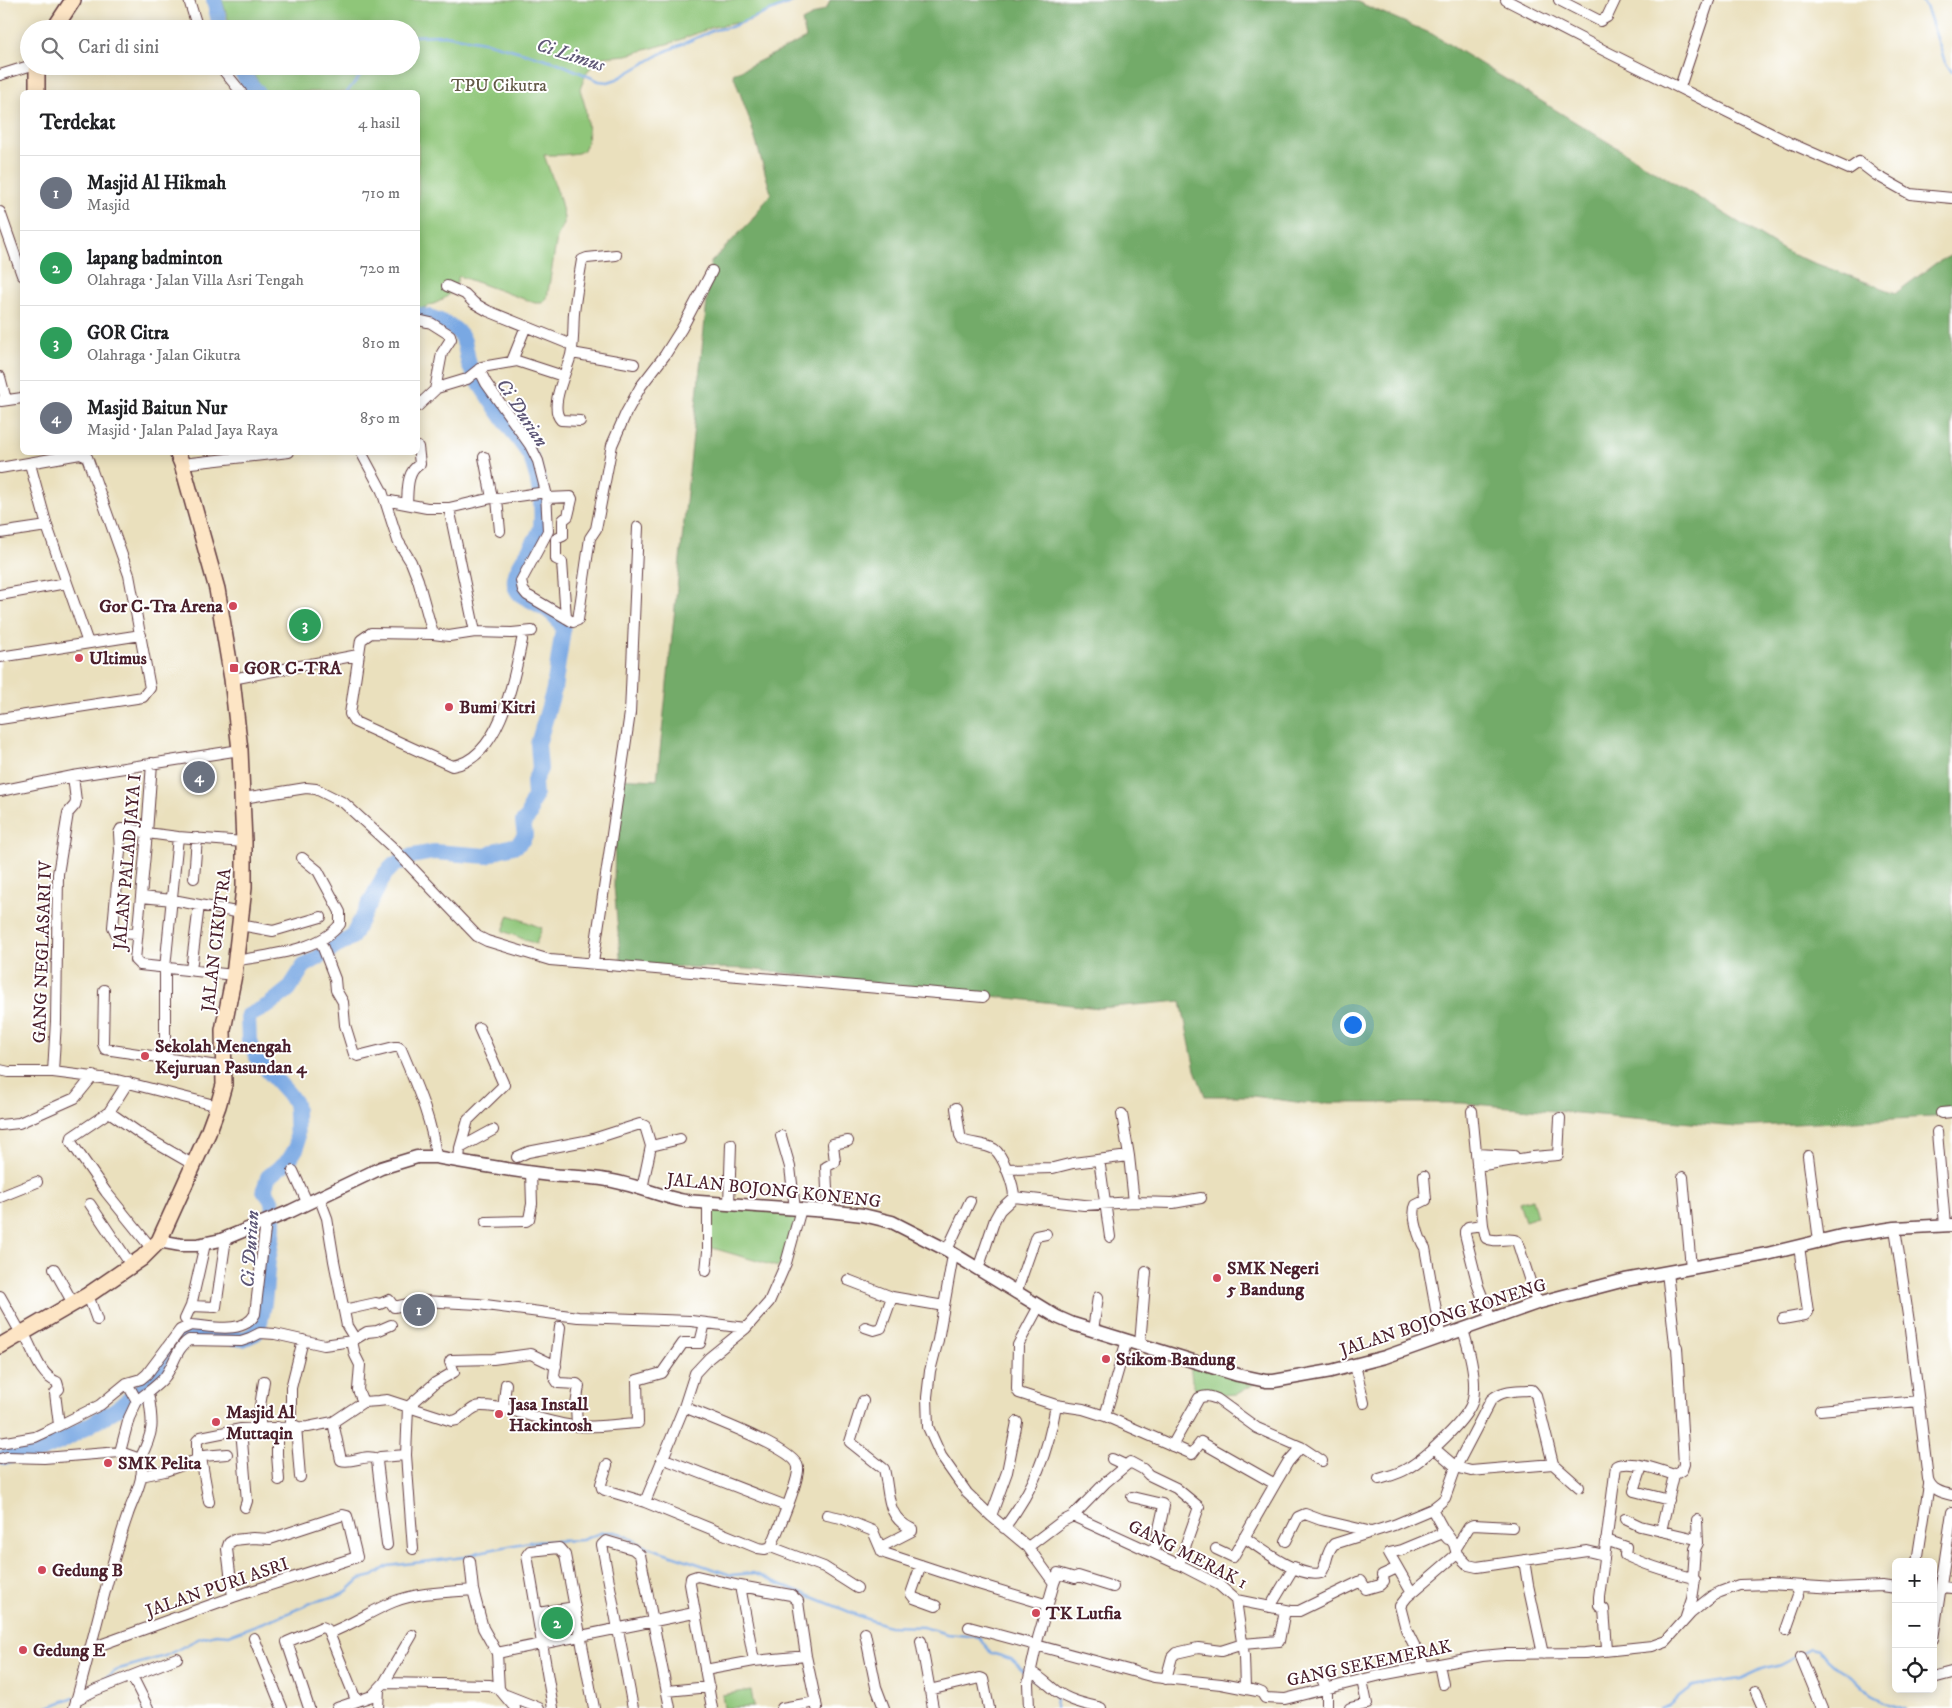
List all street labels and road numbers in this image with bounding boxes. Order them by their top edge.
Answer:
street label: JALAN PALAD JAYA I [109,773,147,953]
street label: GANG NEGLASARI IV [29,860,57,1044]
street label: JALAN CIKUTRA [197,867,237,1015]
street label: JALAN BOJONG KONENG [664,1169,883,1213]
street label: JALAN BOJONG KONENG [1335,1274,1550,1362]
street label: GANG MERAK 1 [1124,1515,1251,1594]
street label: JALAN PURI ASRI [141,1553,292,1623]
street label: GANG SEKEMERAK [1285,1636,1454,1692]

